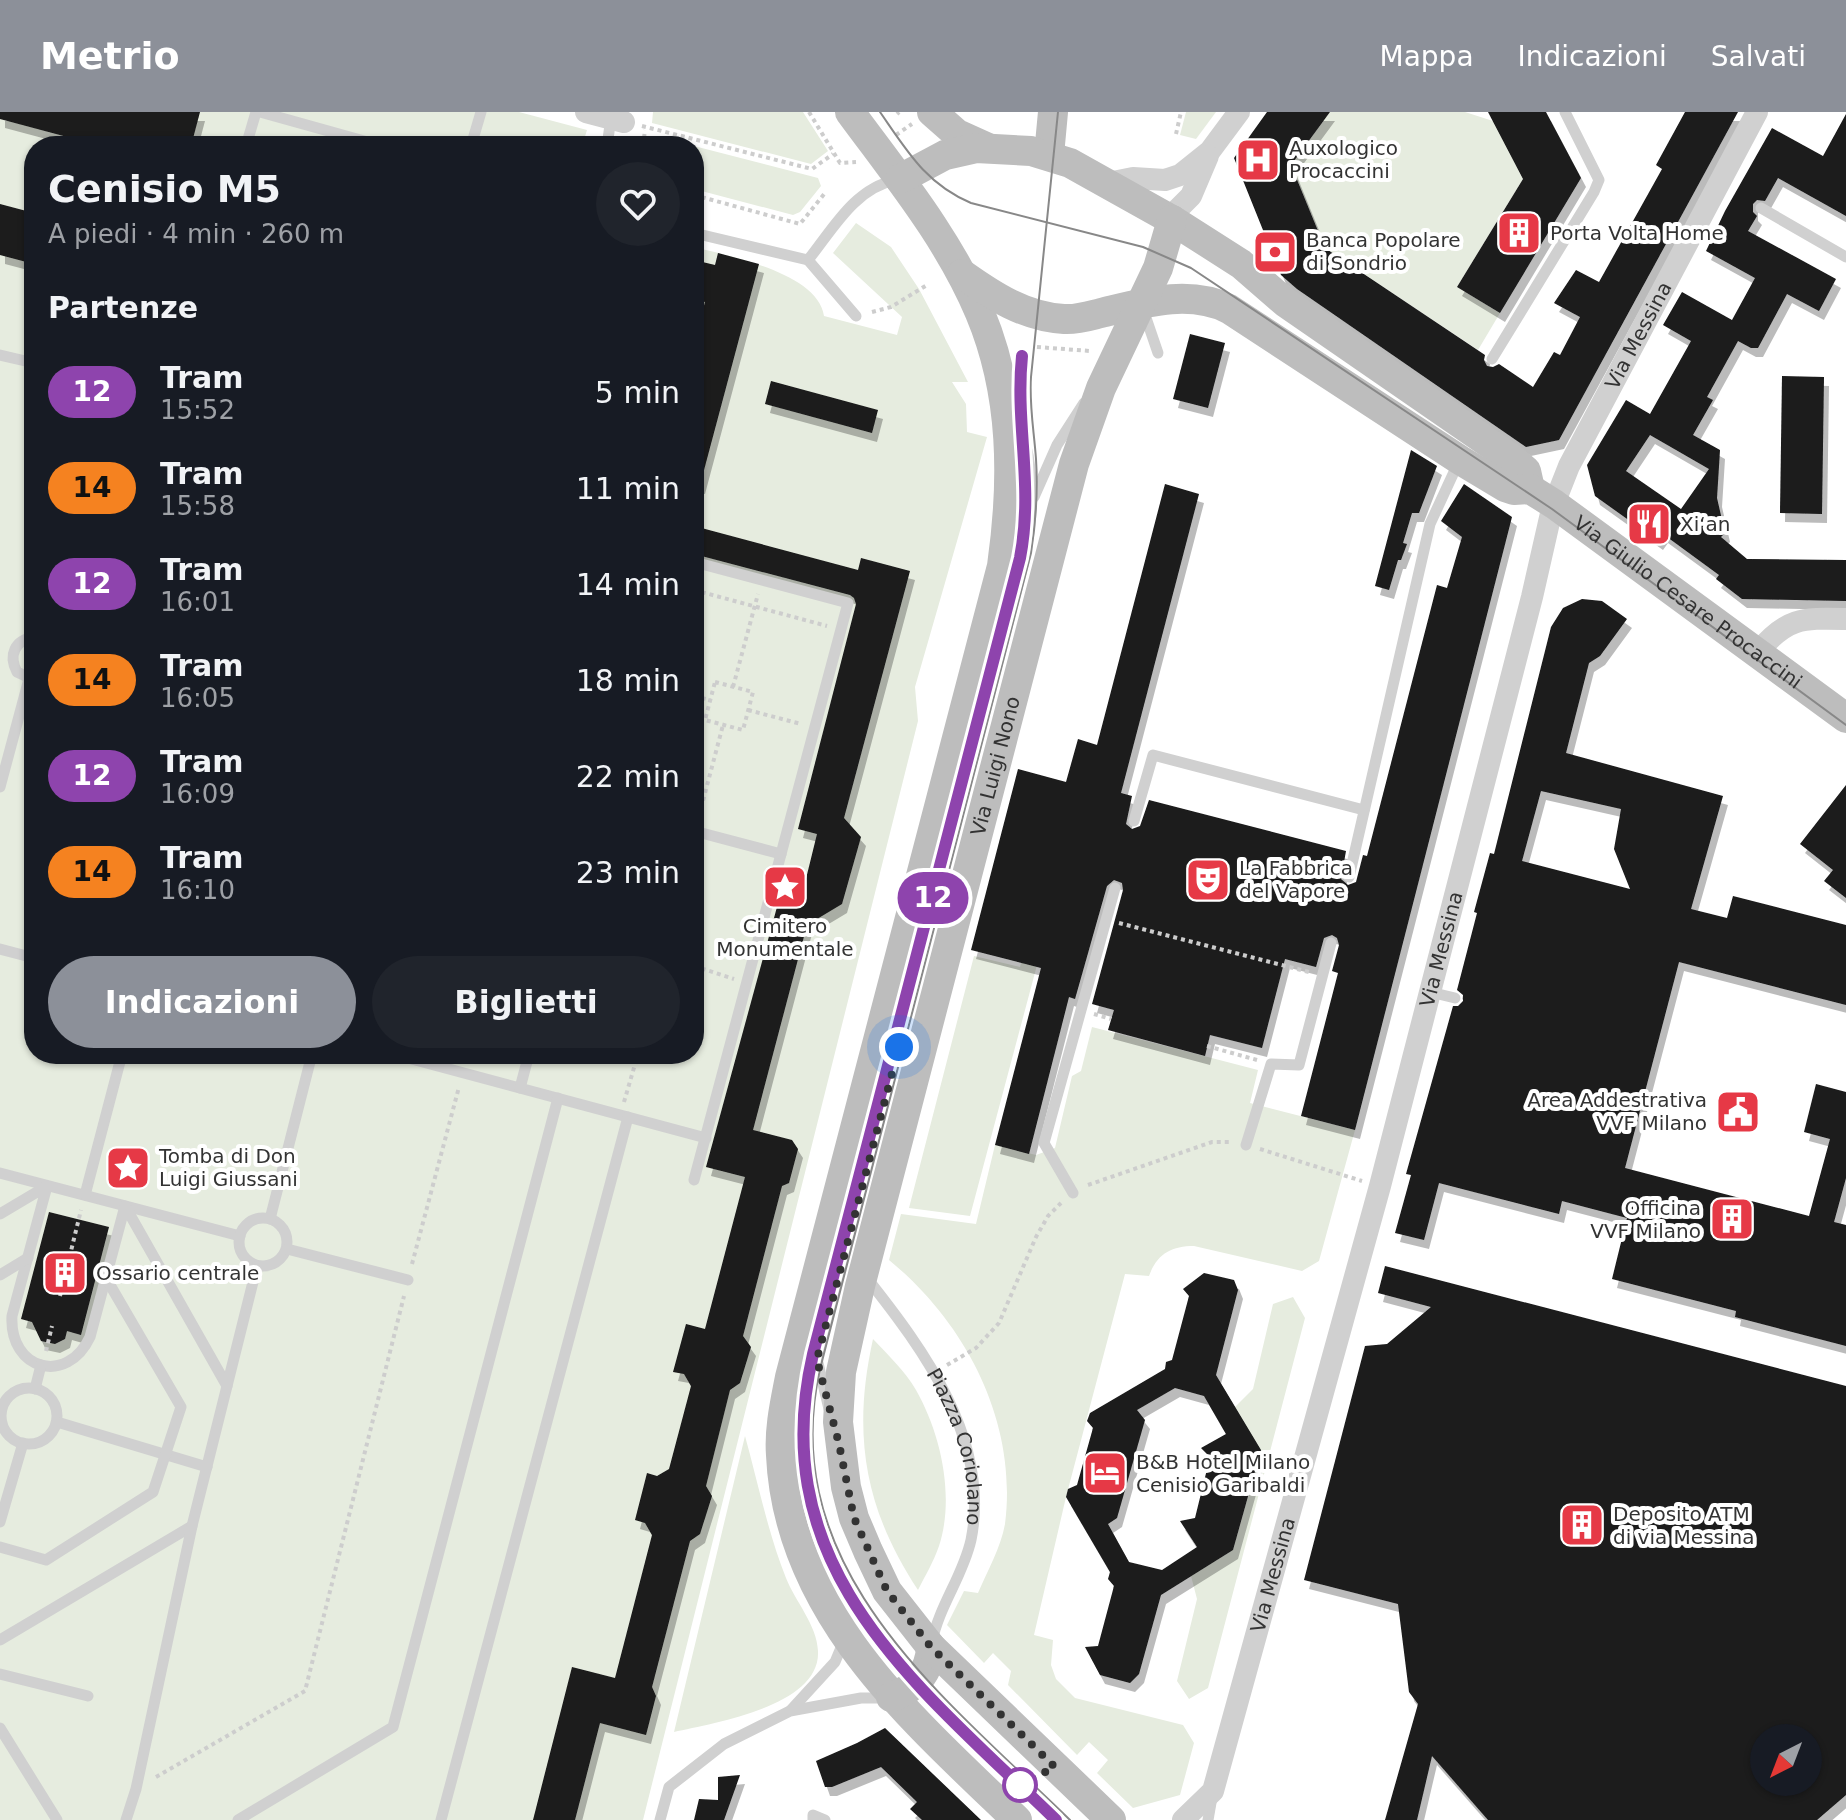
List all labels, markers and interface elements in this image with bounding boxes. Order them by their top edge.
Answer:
text: Metrio [40,34,180,78]
text: Mappa [1380,40,1474,73]
text: Indicazioni [1518,40,1667,73]
text: Salvati [1711,40,1806,73]
hospital icon: Auxologico Procaccini [1234,136,1282,184]
place label: Auxologico Procaccini [1289,136,1398,183]
button: heart [596,162,680,246]
text: Cenisio M5 [48,167,281,211]
building icon: Porta Volta Home [1495,209,1543,257]
text: A piedi · 4 min · 260 m [48,219,344,249]
place label: Porta Volta Home [1550,221,1724,245]
bank icon: Banca Popolare di Sondrio [1251,228,1299,276]
place label: Banca Popolare di Sondrio [1306,228,1461,275]
street label: Via Messina [1600,278,1677,393]
text: Partenze [48,290,198,325]
text: Tram [160,360,243,395]
text: 12 [73,375,111,408]
text: 5 min [595,375,680,410]
text: 15:52 [160,395,235,425]
text: Tram [160,456,243,491]
text: 14 [73,471,111,504]
text: 11 min [576,471,680,506]
text: 15:58 [160,491,235,521]
restaurant icon: Xi‘an [1625,500,1673,548]
street label: Via Giulio Cesare Procaccini [1569,511,1807,694]
place label: Xi‘an [1680,512,1731,536]
text: Tram [160,552,243,587]
text: 12 [73,567,111,600]
text: 14 min [576,567,680,602]
text: 16:01 [160,587,235,617]
text: Tram [160,648,243,683]
text: 14 [73,663,111,696]
text: 18 min [576,663,680,698]
text: 16:05 [160,683,235,713]
street label: Via Luigi Nono [966,694,1025,838]
text: Tram [160,744,243,779]
text: 12 [73,759,111,792]
text: 22 min [576,759,680,794]
text: 16:09 [160,779,235,809]
text: Tram [160,840,243,875]
text: 14 [73,855,111,888]
text: 23 min [576,855,680,890]
theatre icon: La Fabbrica del Vapore [1184,856,1232,904]
place label: La Fabbrica del Vapore [1239,856,1353,903]
place icon: Cimitero Monumentale [761,863,809,911]
line badge: 12 [897,872,969,924]
text: 16:10 [160,875,235,905]
text: 12 [914,881,952,914]
street label: Via Messina [1415,889,1468,1009]
place label: Cimitero Monumentale [716,914,854,961]
button: Indicazioni [48,956,356,1048]
button: Biglietti [372,956,680,1048]
your location [879,1027,919,1067]
place label: Area Addestrativa VVF Milano [1527,1088,1707,1135]
public building icon: Area Addestrativa VVF Milano [1714,1088,1762,1136]
place icon: Tomba di Don Luigi Giussani [104,1144,152,1192]
place label: Tomba di Don Luigi Giussani [158,1144,298,1191]
building icon: Officina VVF Milano [1708,1195,1756,1243]
place label: Officina VVF Milano [1590,1196,1701,1243]
building icon: Ossario centrale [41,1249,89,1297]
place label: Ossario centrale [96,1261,259,1285]
street label: Piazza Coriolano [922,1364,987,1527]
hotel icon: B&B Hotel Milano Cenisio Garibaldi [1081,1449,1129,1497]
place label: B&B Hotel Milano Cenisio Garibaldi [1136,1450,1310,1497]
building icon: Deposito ATM di via Messina [1558,1501,1606,1549]
place label: Deposito ATM di via Messina [1613,1502,1755,1549]
street label: Via Messina [1245,1515,1300,1635]
north arrow [1750,1724,1822,1796]
map controls [1750,1724,1822,1796]
unlabelled marker [1003,1768,1037,1802]

